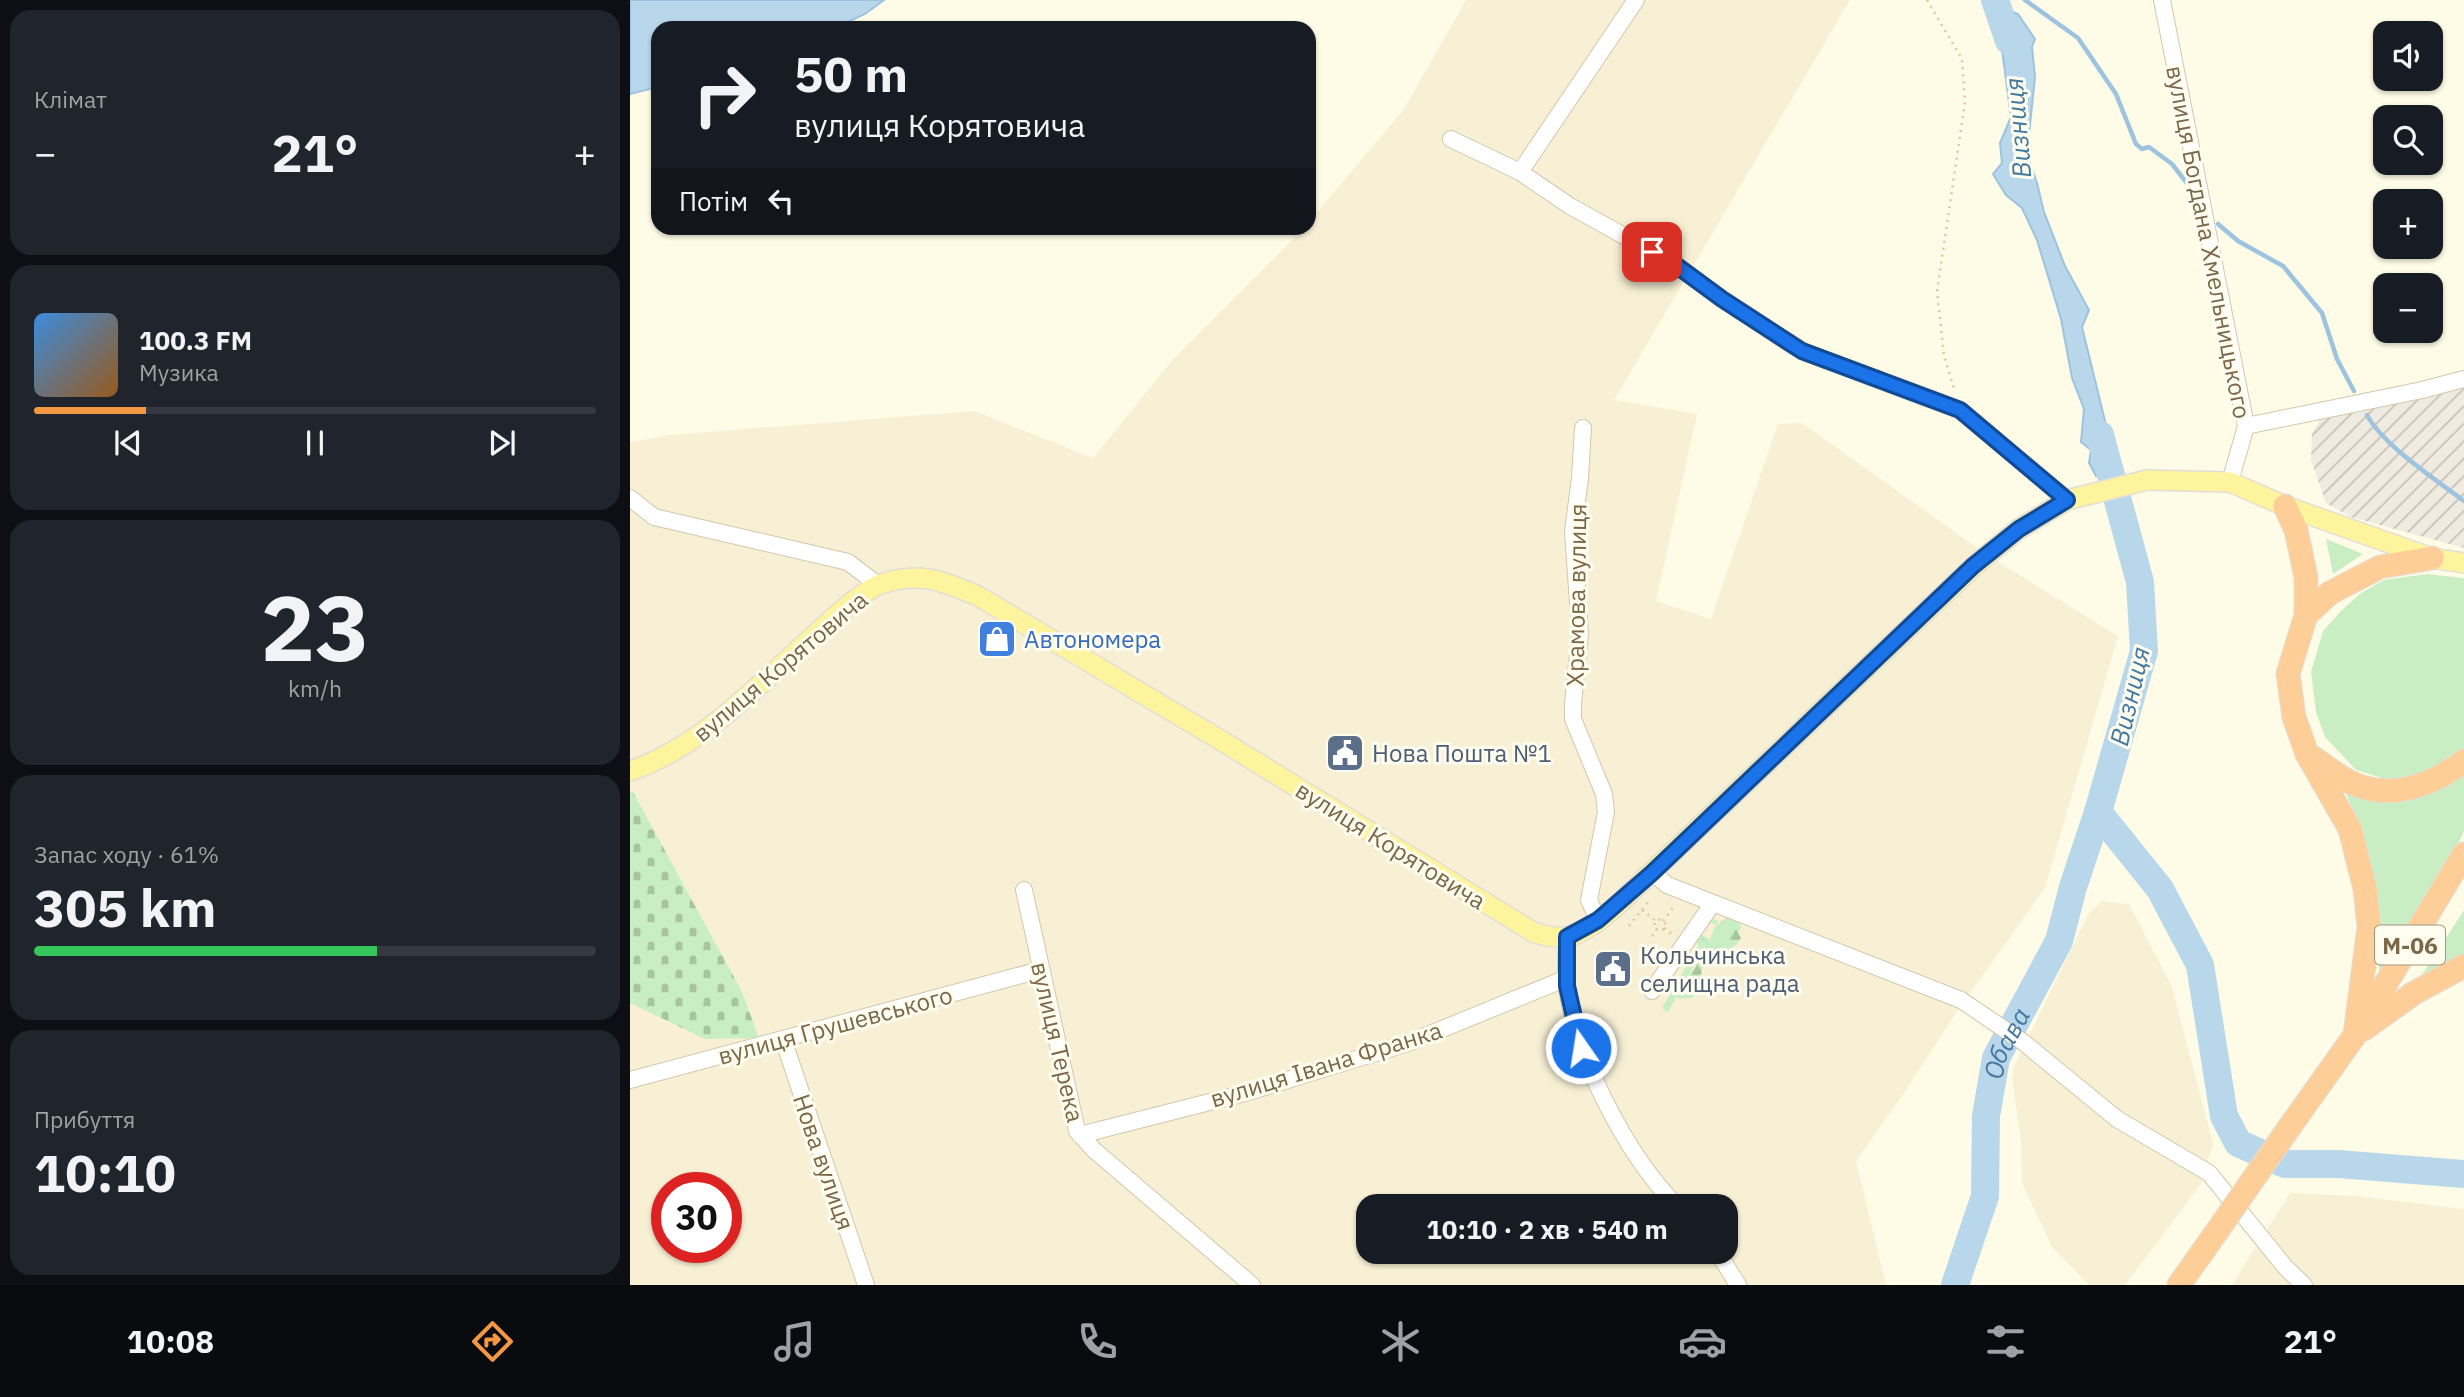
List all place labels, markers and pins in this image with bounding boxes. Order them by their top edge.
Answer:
pin [1622,222,1682,282]
shop icon: Автономера [976,618,1018,660]
place label: Автономера [1024,623,1161,655]
public building icon: Нова Пошта №1 [1324,732,1366,774]
place label: Нова Пошта №1 [1372,737,1552,769]
place label: Кольчинська селищна рада [1640,939,1800,999]
public building icon: Кольчинська селищна рада [1592,948,1634,990]

